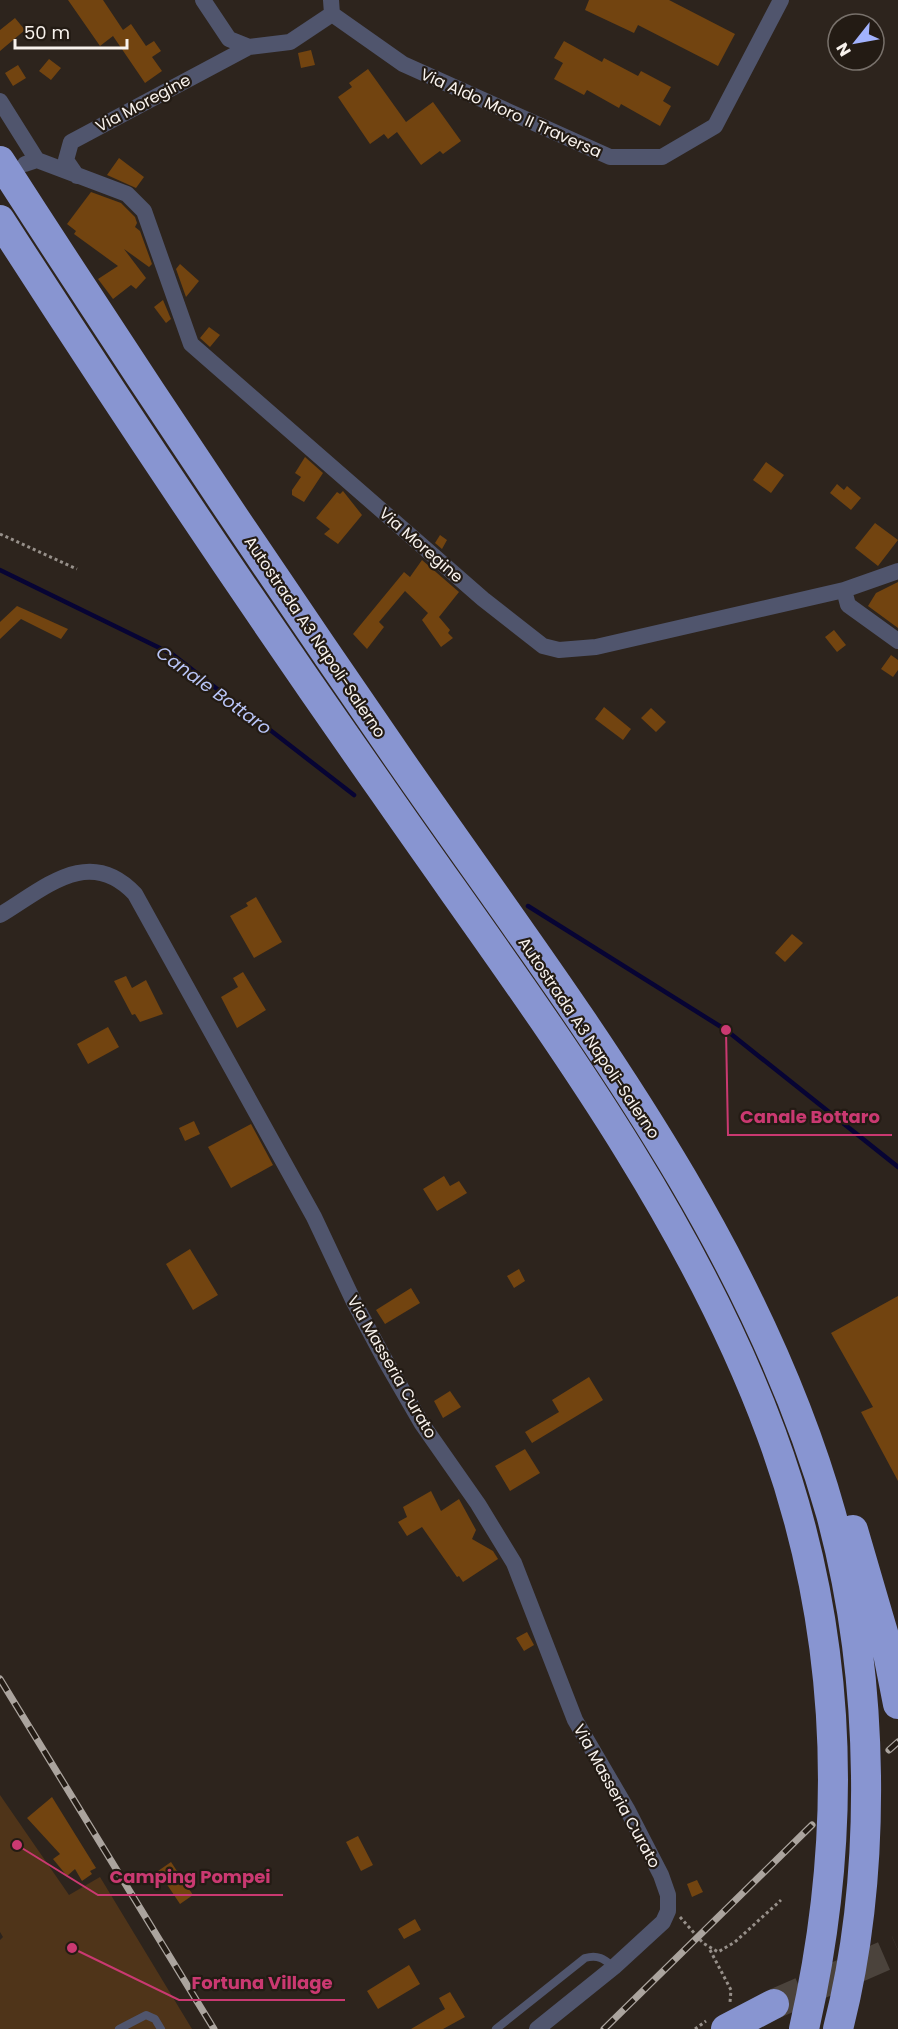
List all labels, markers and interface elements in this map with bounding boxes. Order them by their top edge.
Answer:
scale bar [15,12,128,50]
north arrow [826,12,886,72]
text: 50 m [24,20,70,45]
text: N [831,38,857,61]
street label: Via Aldo Moro II Traversa [417,63,605,163]
street label: Via Moregine [91,68,195,138]
street label: Via Moregine [374,502,468,588]
street label: Autostrada A3 Napoli-Salerno [239,532,391,742]
water label: Canale Bottaro [151,640,277,740]
street label: Autostrada A3 Napoli-Salerno [513,933,665,1143]
callout: Canale Bottaro [728,1099,892,1135]
text: Canale Bottaro [740,1104,880,1129]
street label: Via Masseria Curato [342,1291,442,1443]
street label: Via Masseria Curato [568,1720,666,1872]
callout: Camping Pompei [98,1859,283,1895]
text: Camping Pompei [109,1864,271,1889]
callout: Fortuna Village [179,1964,345,2000]
text: Fortuna Village [191,1970,333,1995]

